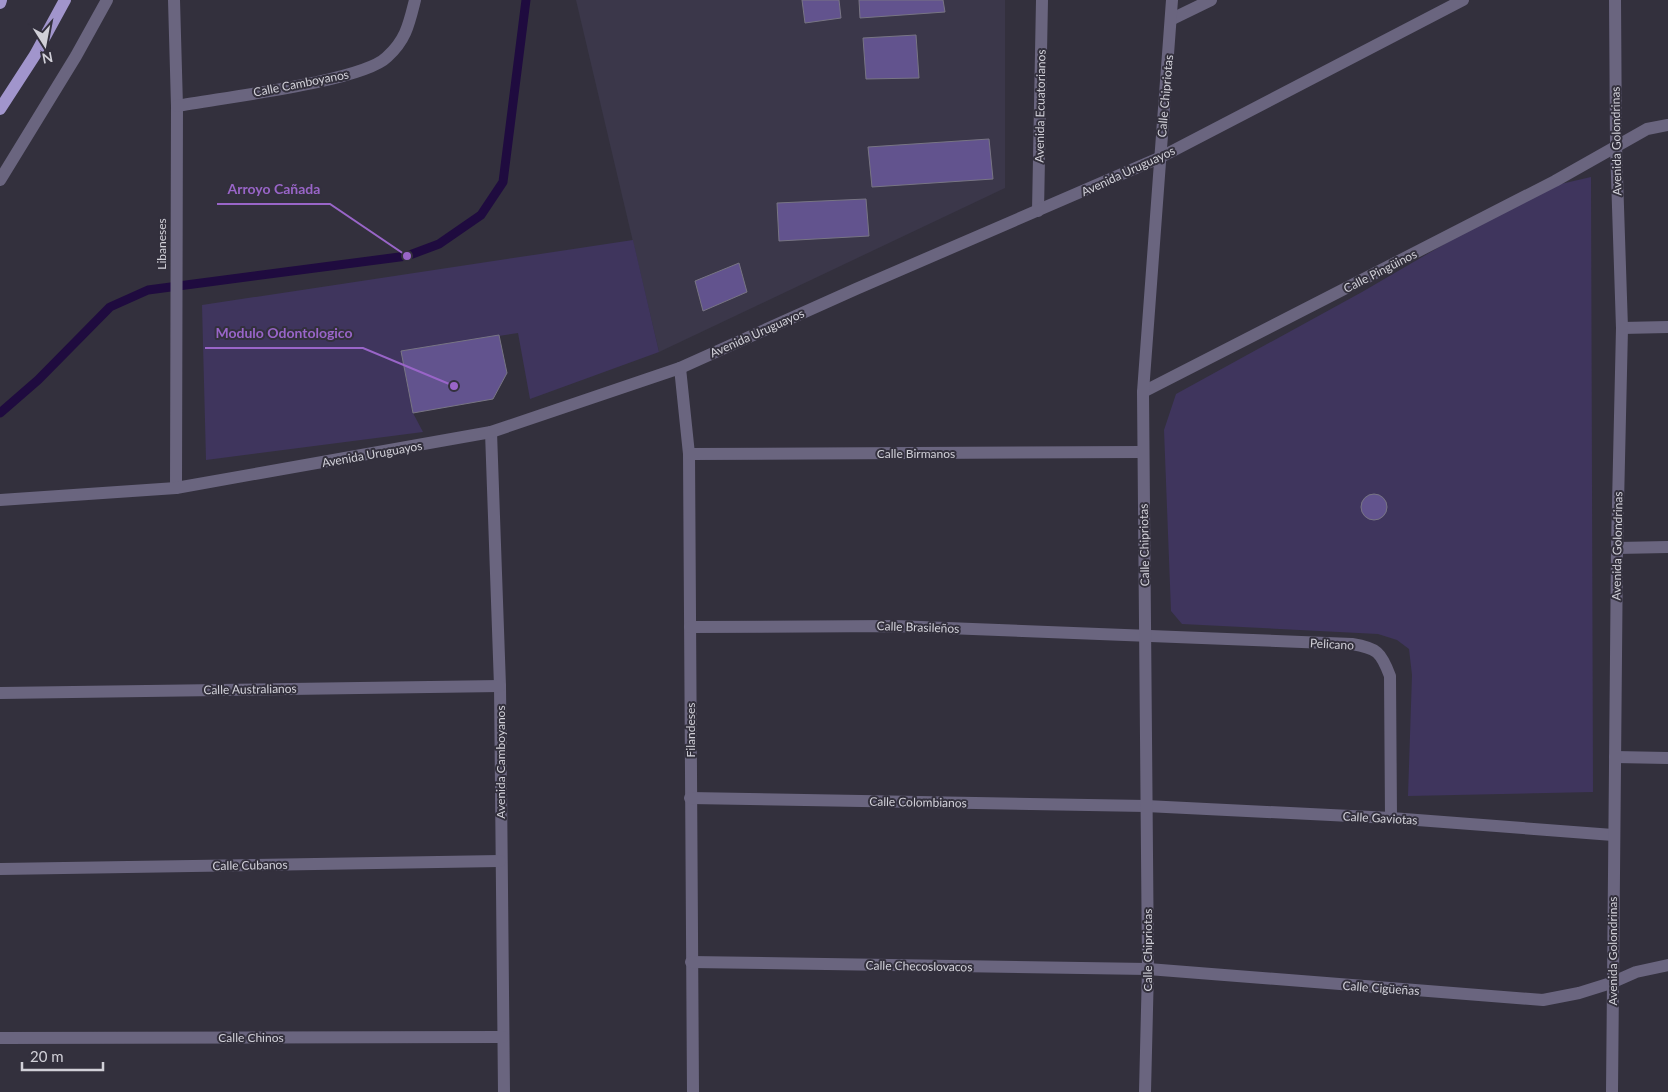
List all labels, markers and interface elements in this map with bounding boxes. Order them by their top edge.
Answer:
north arrow [20,20,70,70]
text: N [41,49,54,68]
street label: Avenida Ecuatorianos [1032,49,1048,163]
street label: Calle Chipriotas [1154,54,1176,138]
street label: Calle Camboyanos [252,66,350,100]
street label: Avenida Golondrinas [1608,86,1624,196]
street label: Avenida Uruguayos [1079,143,1177,199]
callout: Arroyo Cañada [217,175,330,204]
text: Arroyo Cañada [227,180,320,197]
street label: Libaneses [154,218,169,270]
street label: Calle Pingüinos [1341,246,1419,296]
street label: Avenida Uruguayos [707,305,807,361]
callout: Modulo Odontologico [205,319,363,348]
text: Modulo Odontologico [215,324,353,341]
street label: Avenida Uruguayos [321,438,423,470]
street label: Calle Birmanos [877,446,955,461]
street label: Avenida Golondrinas [1609,491,1625,601]
street label: Calle Chipriotas [1136,503,1152,587]
street label: Calle Brasileños [876,618,960,636]
street label: Pelicano [1310,635,1355,653]
street label: Calle Australianos [203,681,297,697]
street label: Filandeses [683,703,698,757]
street label: Avenida Camboyanos [493,705,508,819]
street label: Calle Colombianos [869,794,967,810]
street label: Calle Gaviotas [1342,809,1418,827]
street label: Calle Cubanos [212,857,288,873]
street label: Avenida Golondrinas [1605,897,1620,1006]
street label: Calle Chipriotas [1140,909,1155,991]
street label: Calle Checoslovacos [865,958,973,974]
street label: Calle Cigüeñas [1342,978,1420,998]
street label: Calle Chinos [218,1030,284,1045]
scale bar [22,1040,104,1072]
text: 20 m [30,1047,64,1065]

